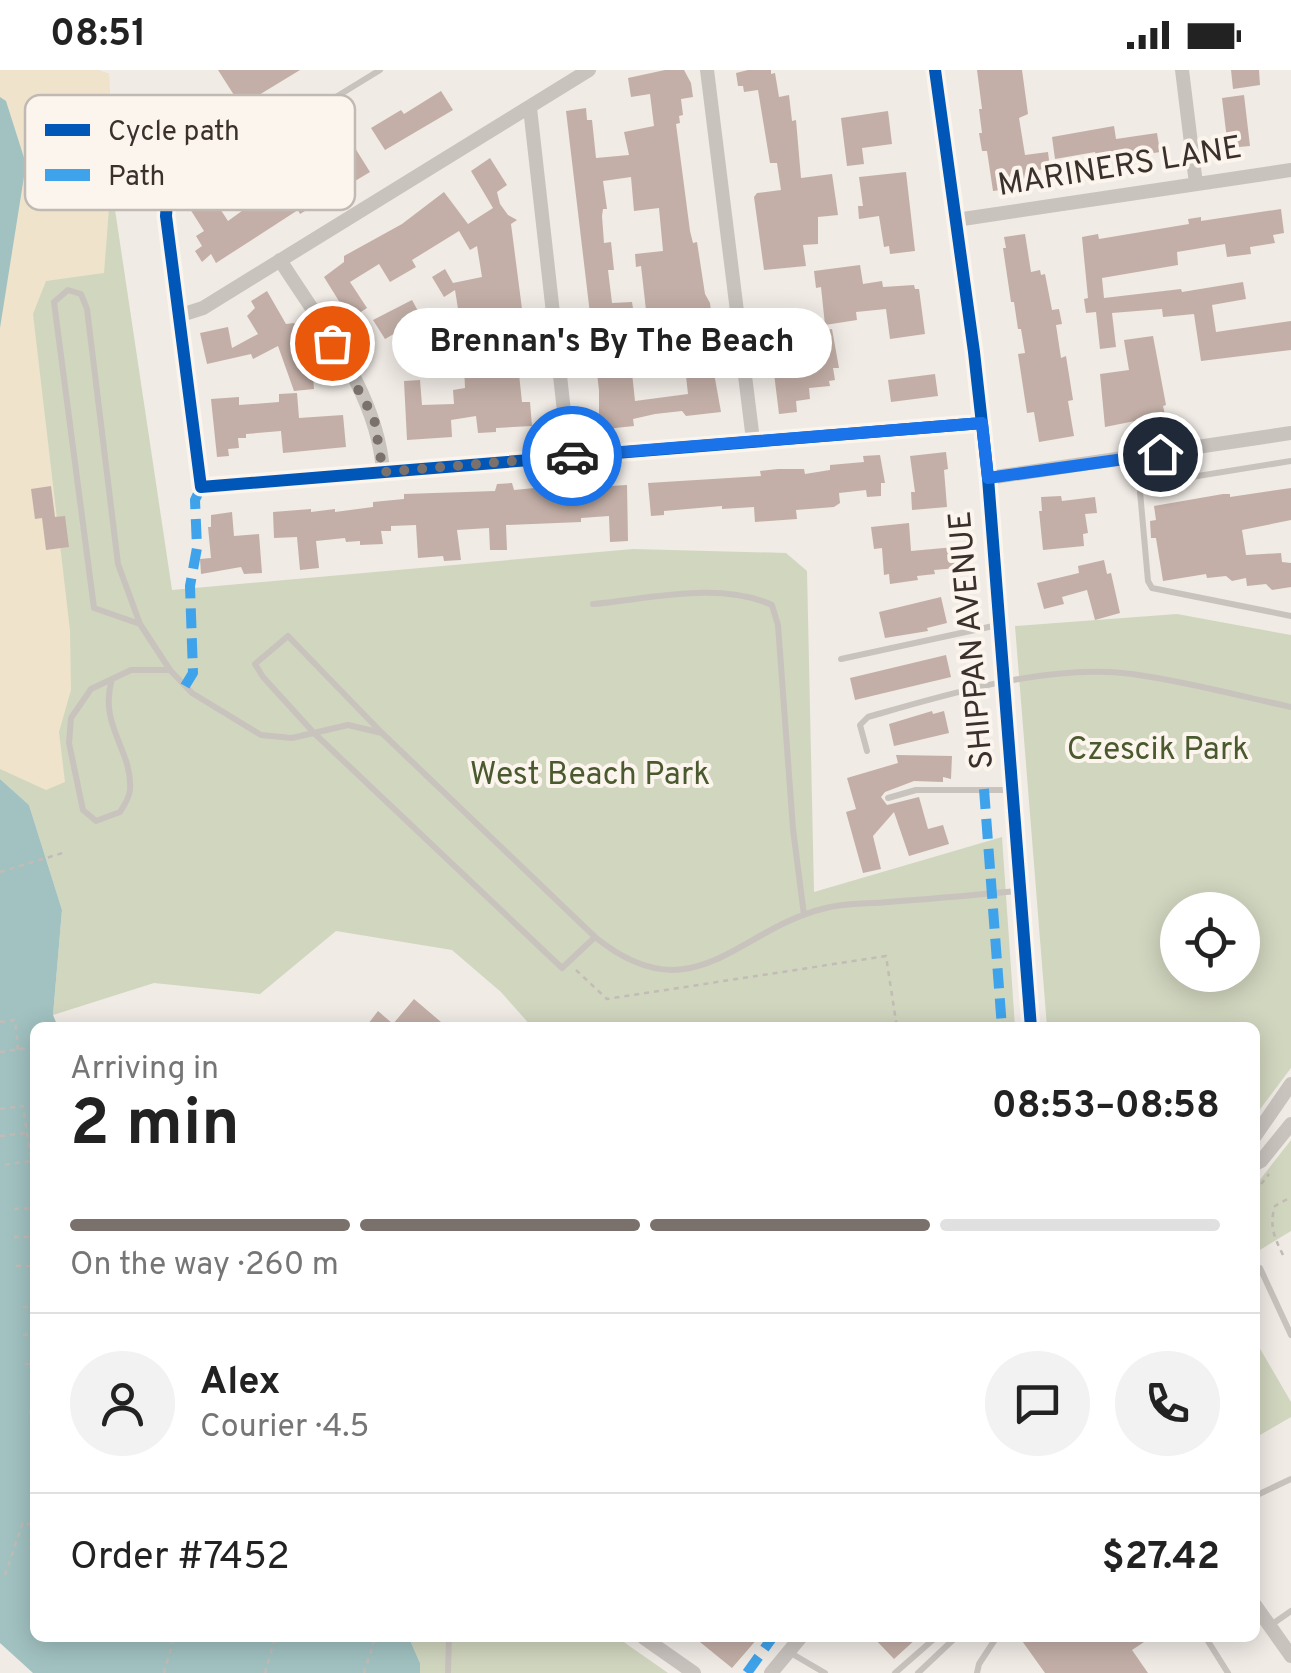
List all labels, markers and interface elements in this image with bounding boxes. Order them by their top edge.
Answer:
text: 08:51 [50,11,147,60]
legend [25,95,355,210]
text: Cycle path [108,115,240,151]
street label: MARINERS LANE [995,129,1245,207]
text: Path [108,160,165,196]
pin [290,301,375,386]
callout: Brennan's By The Beach [392,308,832,378]
icon: bag [305,316,360,371]
text: Brennan's By The Beach [429,323,795,363]
courier [522,406,622,506]
pin [1118,412,1203,497]
icon: home [1133,427,1188,482]
icon: car [545,429,600,484]
street label: SHIPPAN AVENUE [942,509,1004,771]
park label: Czescik Park [1067,731,1249,771]
park label: West Beach Park [470,756,710,796]
map controls [1160,892,1260,992]
button: locate [1160,892,1260,992]
text: Arriving in [70,1050,219,1090]
text: 08:53–08:58 [992,1083,1220,1132]
text: 2 min [70,1086,240,1168]
text: On the way · 260 m [70,1246,339,1286]
button: person [70,1351,175,1456]
button: chat [985,1351,1090,1456]
button: phone [1115,1351,1220,1456]
text: Alex [200,1359,280,1408]
text: Courier · 4.5 [200,1408,369,1448]
text: Order #7452 [70,1534,290,1583]
text: $27.42 [1102,1534,1220,1583]

